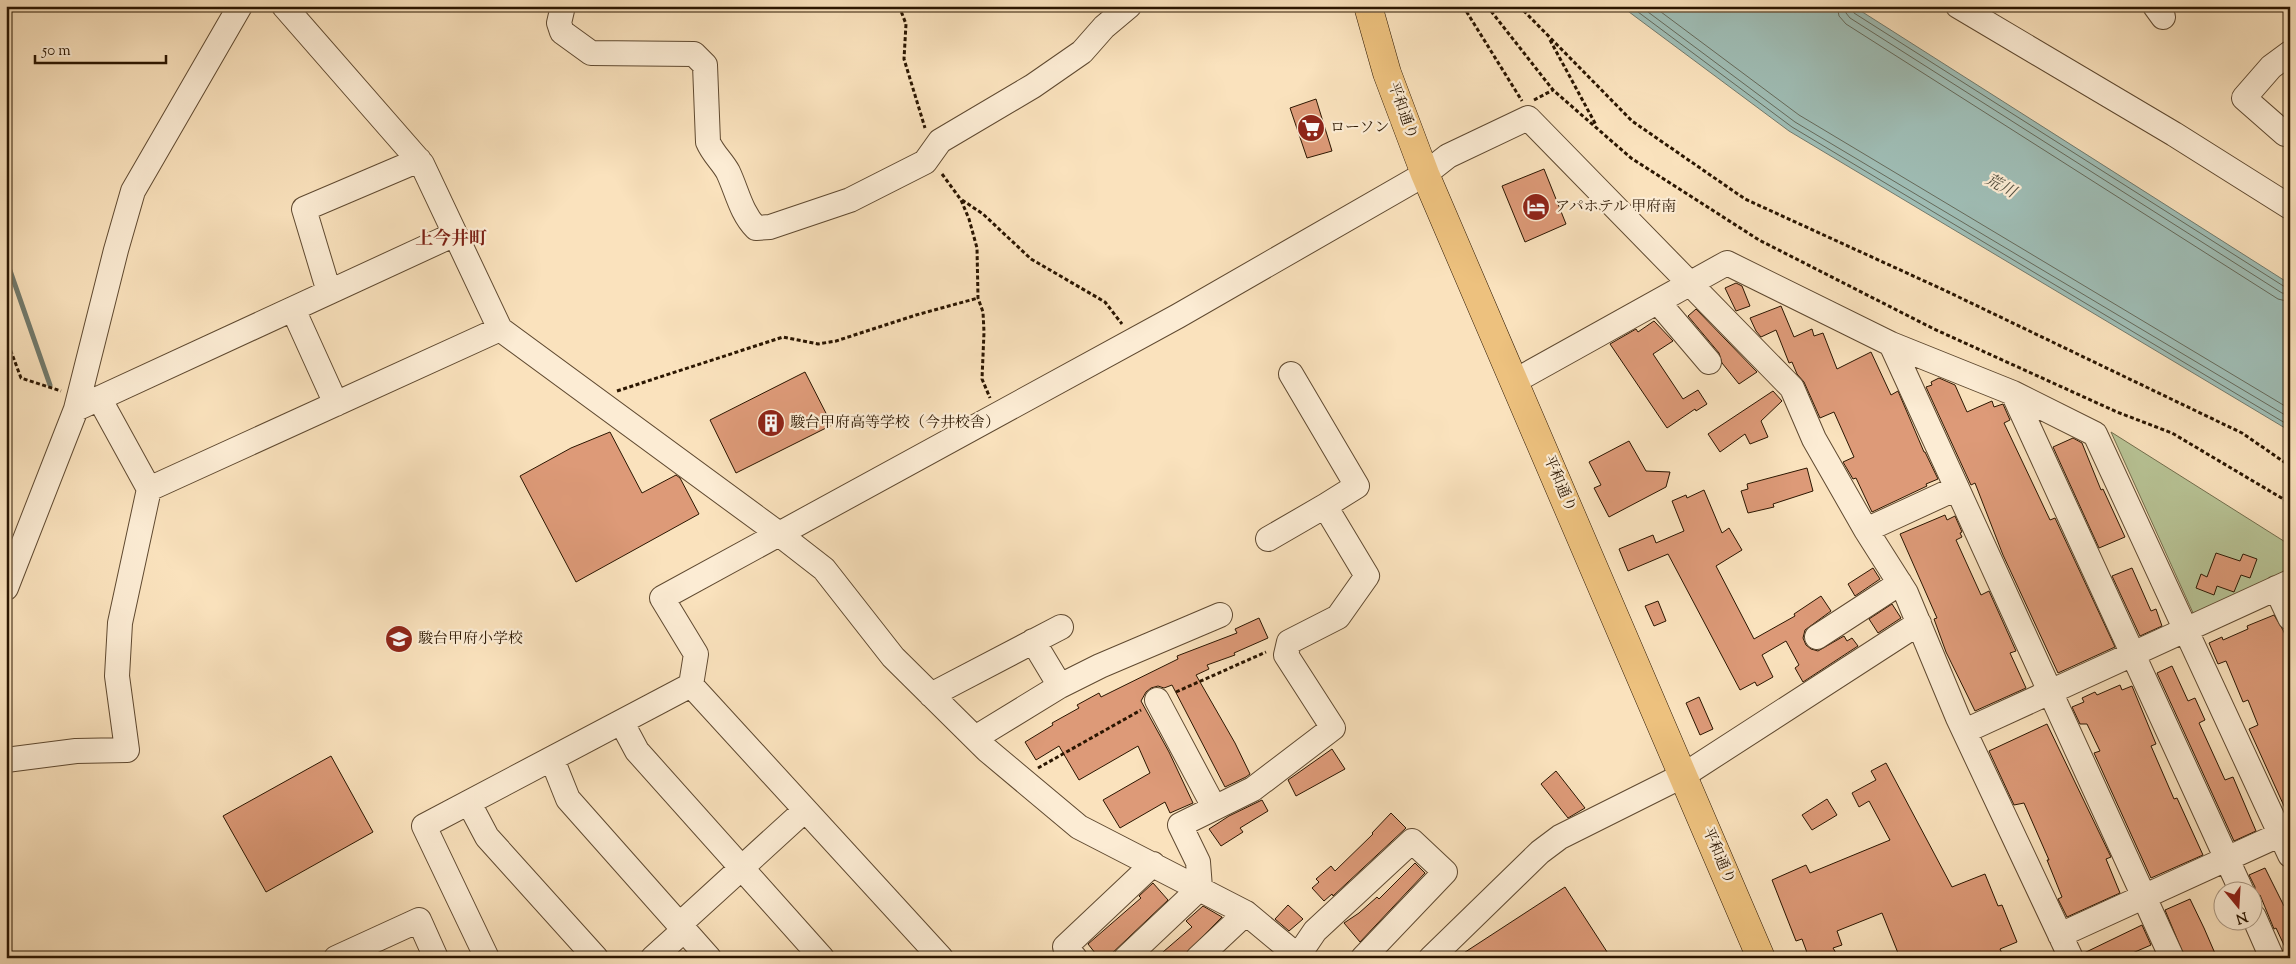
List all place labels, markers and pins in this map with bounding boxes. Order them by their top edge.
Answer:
supermarket icon: ローソン [1296,113,1326,143]
place label: ローソン [1330,118,1389,139]
hotel icon: アパホテル 甲府南 [1521,192,1551,222]
place label: アパホテル 甲府南 [1555,197,1676,218]
building icon: 駿台甲府高等学校（今井校舎） [756,408,786,438]
place label: 駿台甲府高等学校（今井校舎） [790,413,1000,434]
school or university icon: 駿台甲府小学校 [384,624,414,654]
place label: 駿台甲府小学校 [418,629,523,650]

